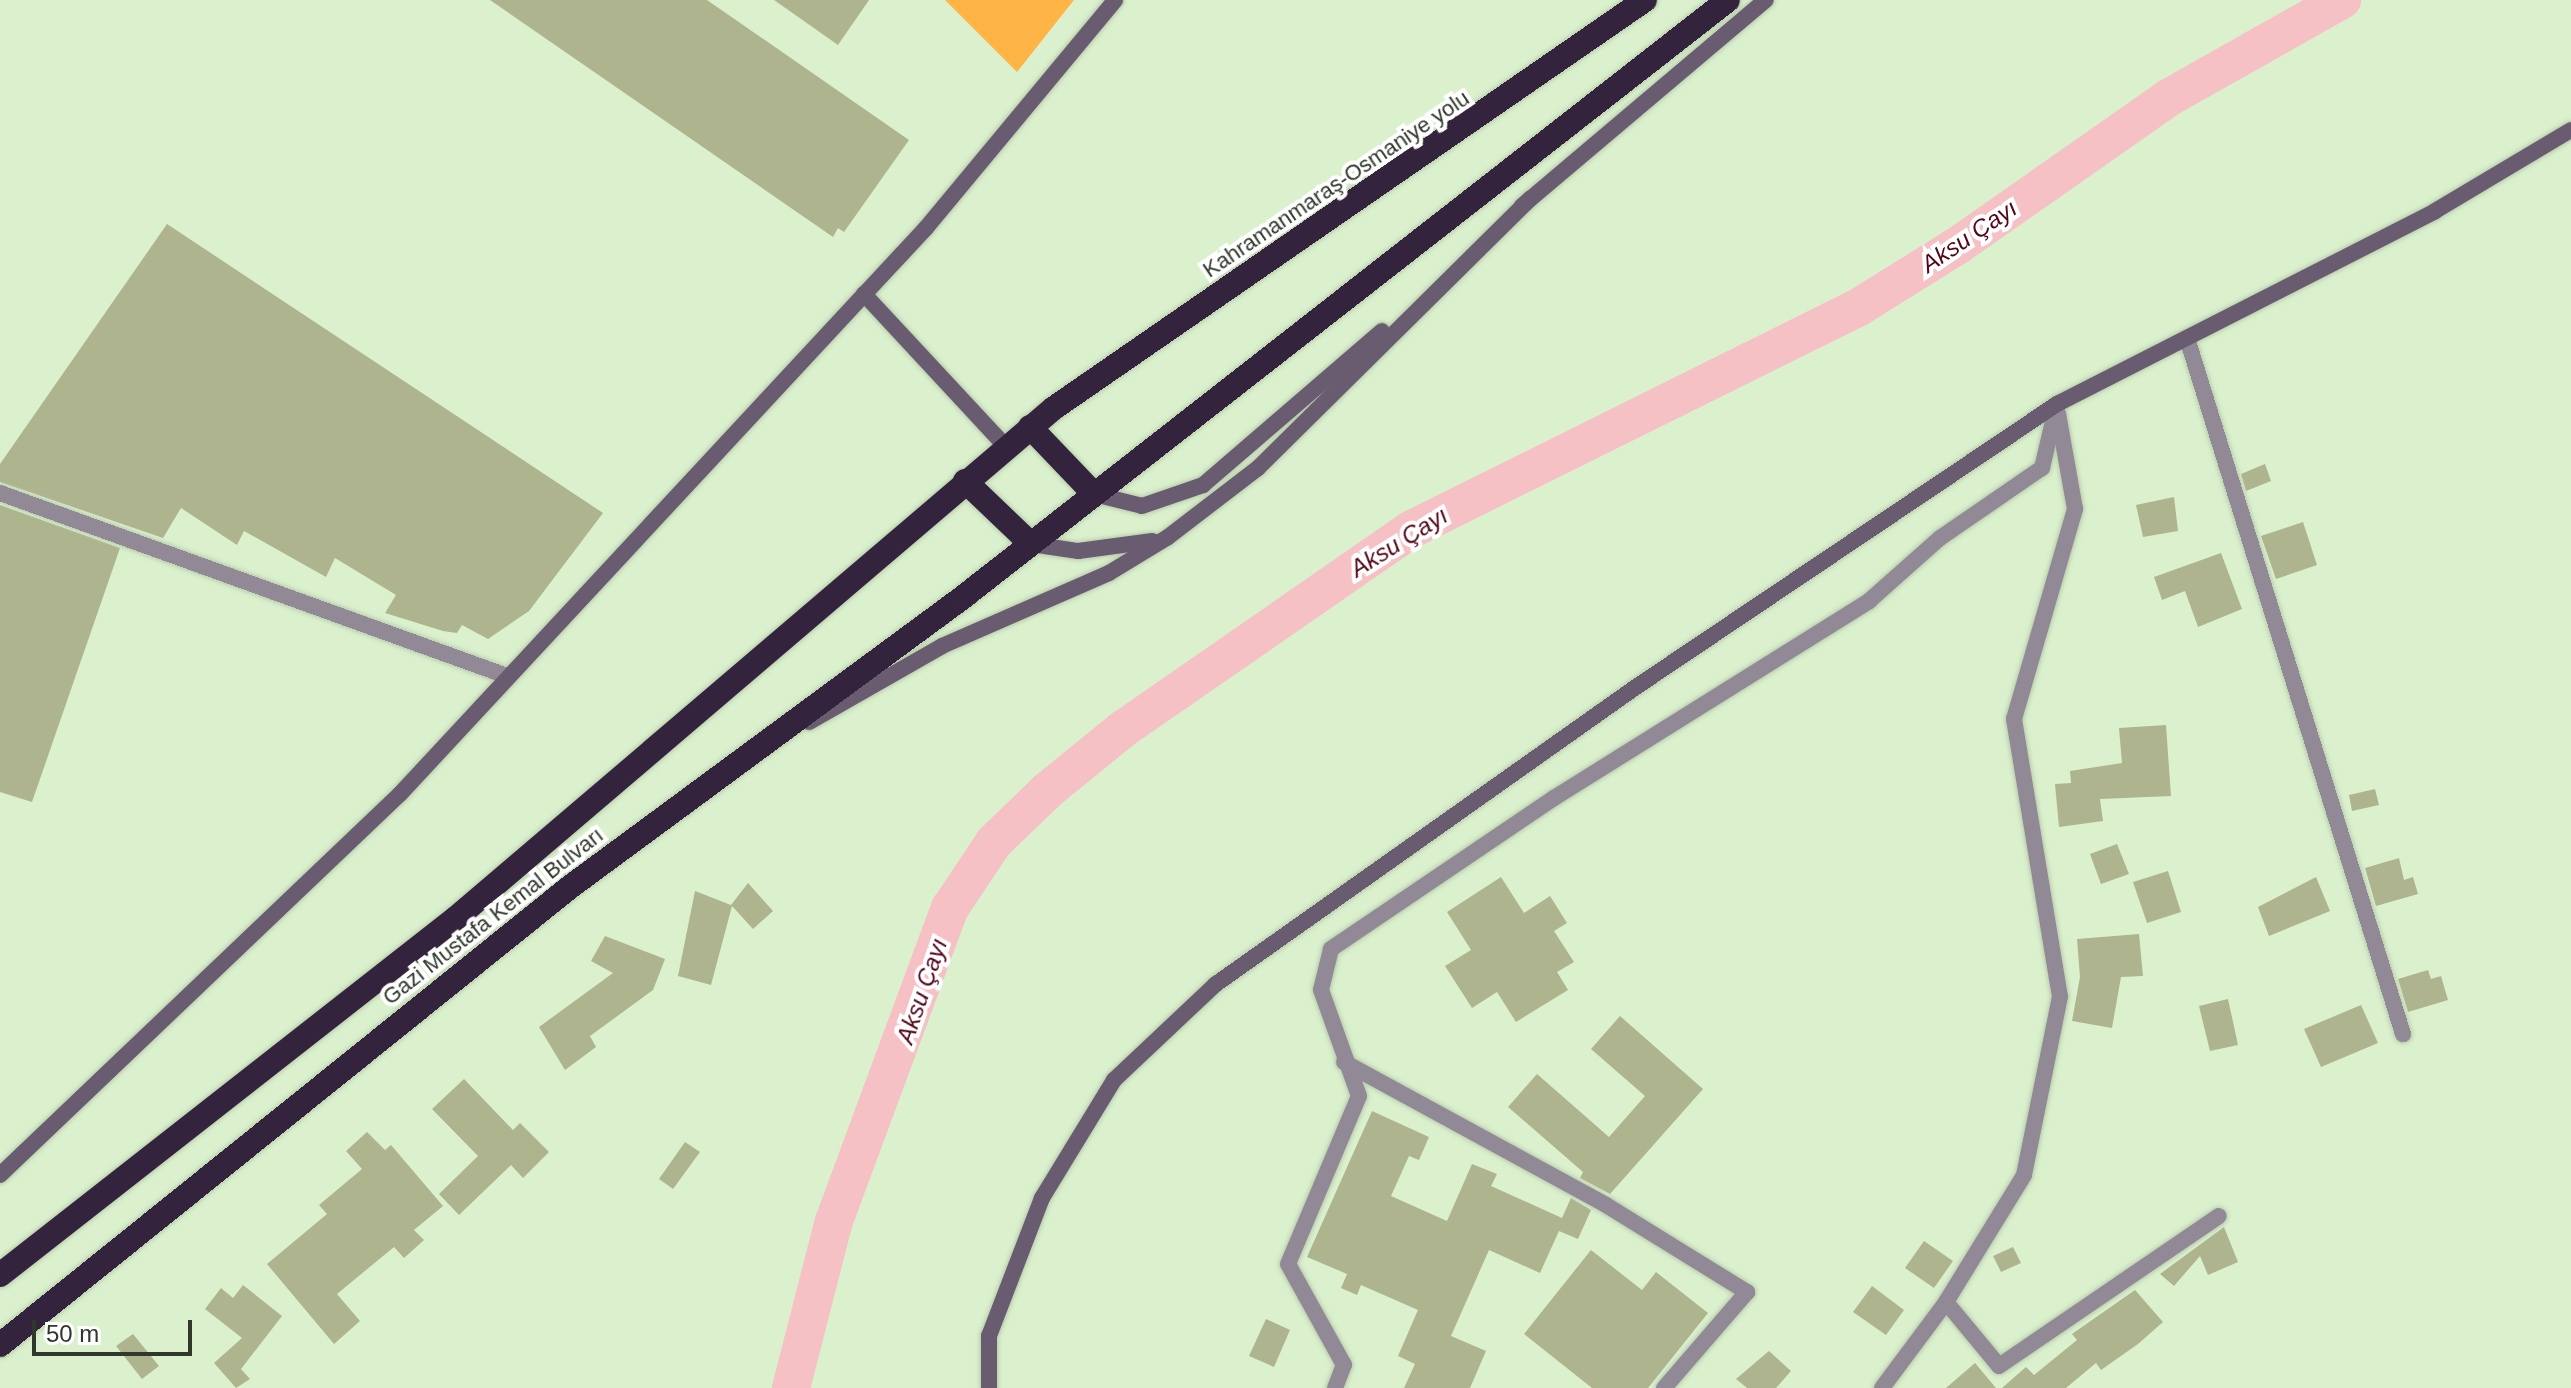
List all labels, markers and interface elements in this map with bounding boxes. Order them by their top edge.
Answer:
street label: Kahramanmaraş-Osmaniye yolu [1198,85,1474,283]
water label: Aksu Çayı [1916,193,2022,279]
water label: Aksu Çayı [1345,501,1453,583]
street label: Gazi Mustafa Kemal Bulvarı [377,822,609,1010]
water label: Aksu Çayı [891,935,953,1047]
scale bar [36,1304,196,1354]
text: 50 m [46,1320,99,1347]

